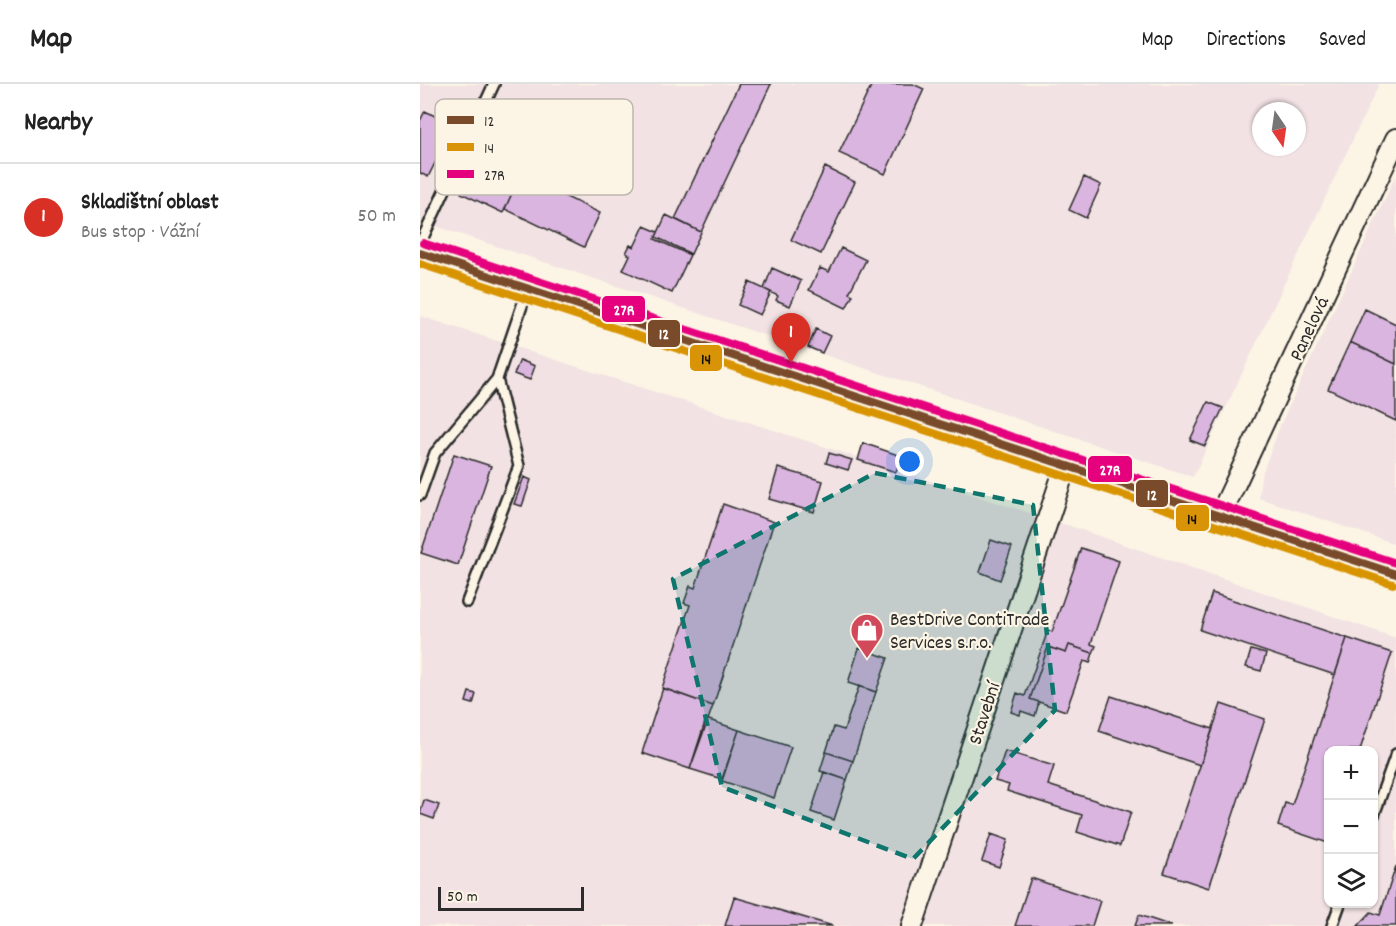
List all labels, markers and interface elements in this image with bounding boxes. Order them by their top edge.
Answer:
text: Map [30,21,72,61]
text: Map [1142,26,1173,56]
text: Directions [1206,26,1286,56]
text: Saved [1319,26,1366,56]
legend [435,99,633,195]
north arrow [1252,102,1306,156]
text: Nearby [24,105,92,142]
text: 12 [484,111,495,134]
text: 14 [484,138,494,161]
text: 27R [484,165,505,188]
text: Skladištní oblast [81,188,219,219]
text: 1 [41,203,46,231]
text: 50 m [358,203,396,231]
text: Bus stop · Vážní [81,219,199,247]
street label: Panelová [1284,292,1338,366]
line badge: 27R [601,295,646,323]
text: 27R [614,300,635,323]
pin: 1 [772,314,811,363]
line badge: 12 [647,319,681,348]
text: 12 [659,324,669,347]
line badge: 14 [689,344,723,372]
text: 14 [701,349,711,372]
your location [895,447,924,476]
line badge: 27R [1087,455,1133,483]
text: 27R [1100,460,1121,483]
line badge: 12 [1135,479,1169,508]
text: 12 [1147,485,1157,508]
line badge: 14 [1175,504,1210,532]
text: 14 [1187,509,1197,532]
place label: BestDrive ContiTrade Services s.r.o. [890,607,1049,658]
shop icon: BestDrive ContiTrade Services s.r.o. [849,612,885,659]
street label: Stavební [963,678,1010,749]
map controls [1324,746,1378,908]
button: + [1324,746,1378,800]
button: − [1324,800,1378,854]
button: layers [1324,854,1378,908]
scale bar [438,884,584,912]
text: 50 m [447,886,478,909]

